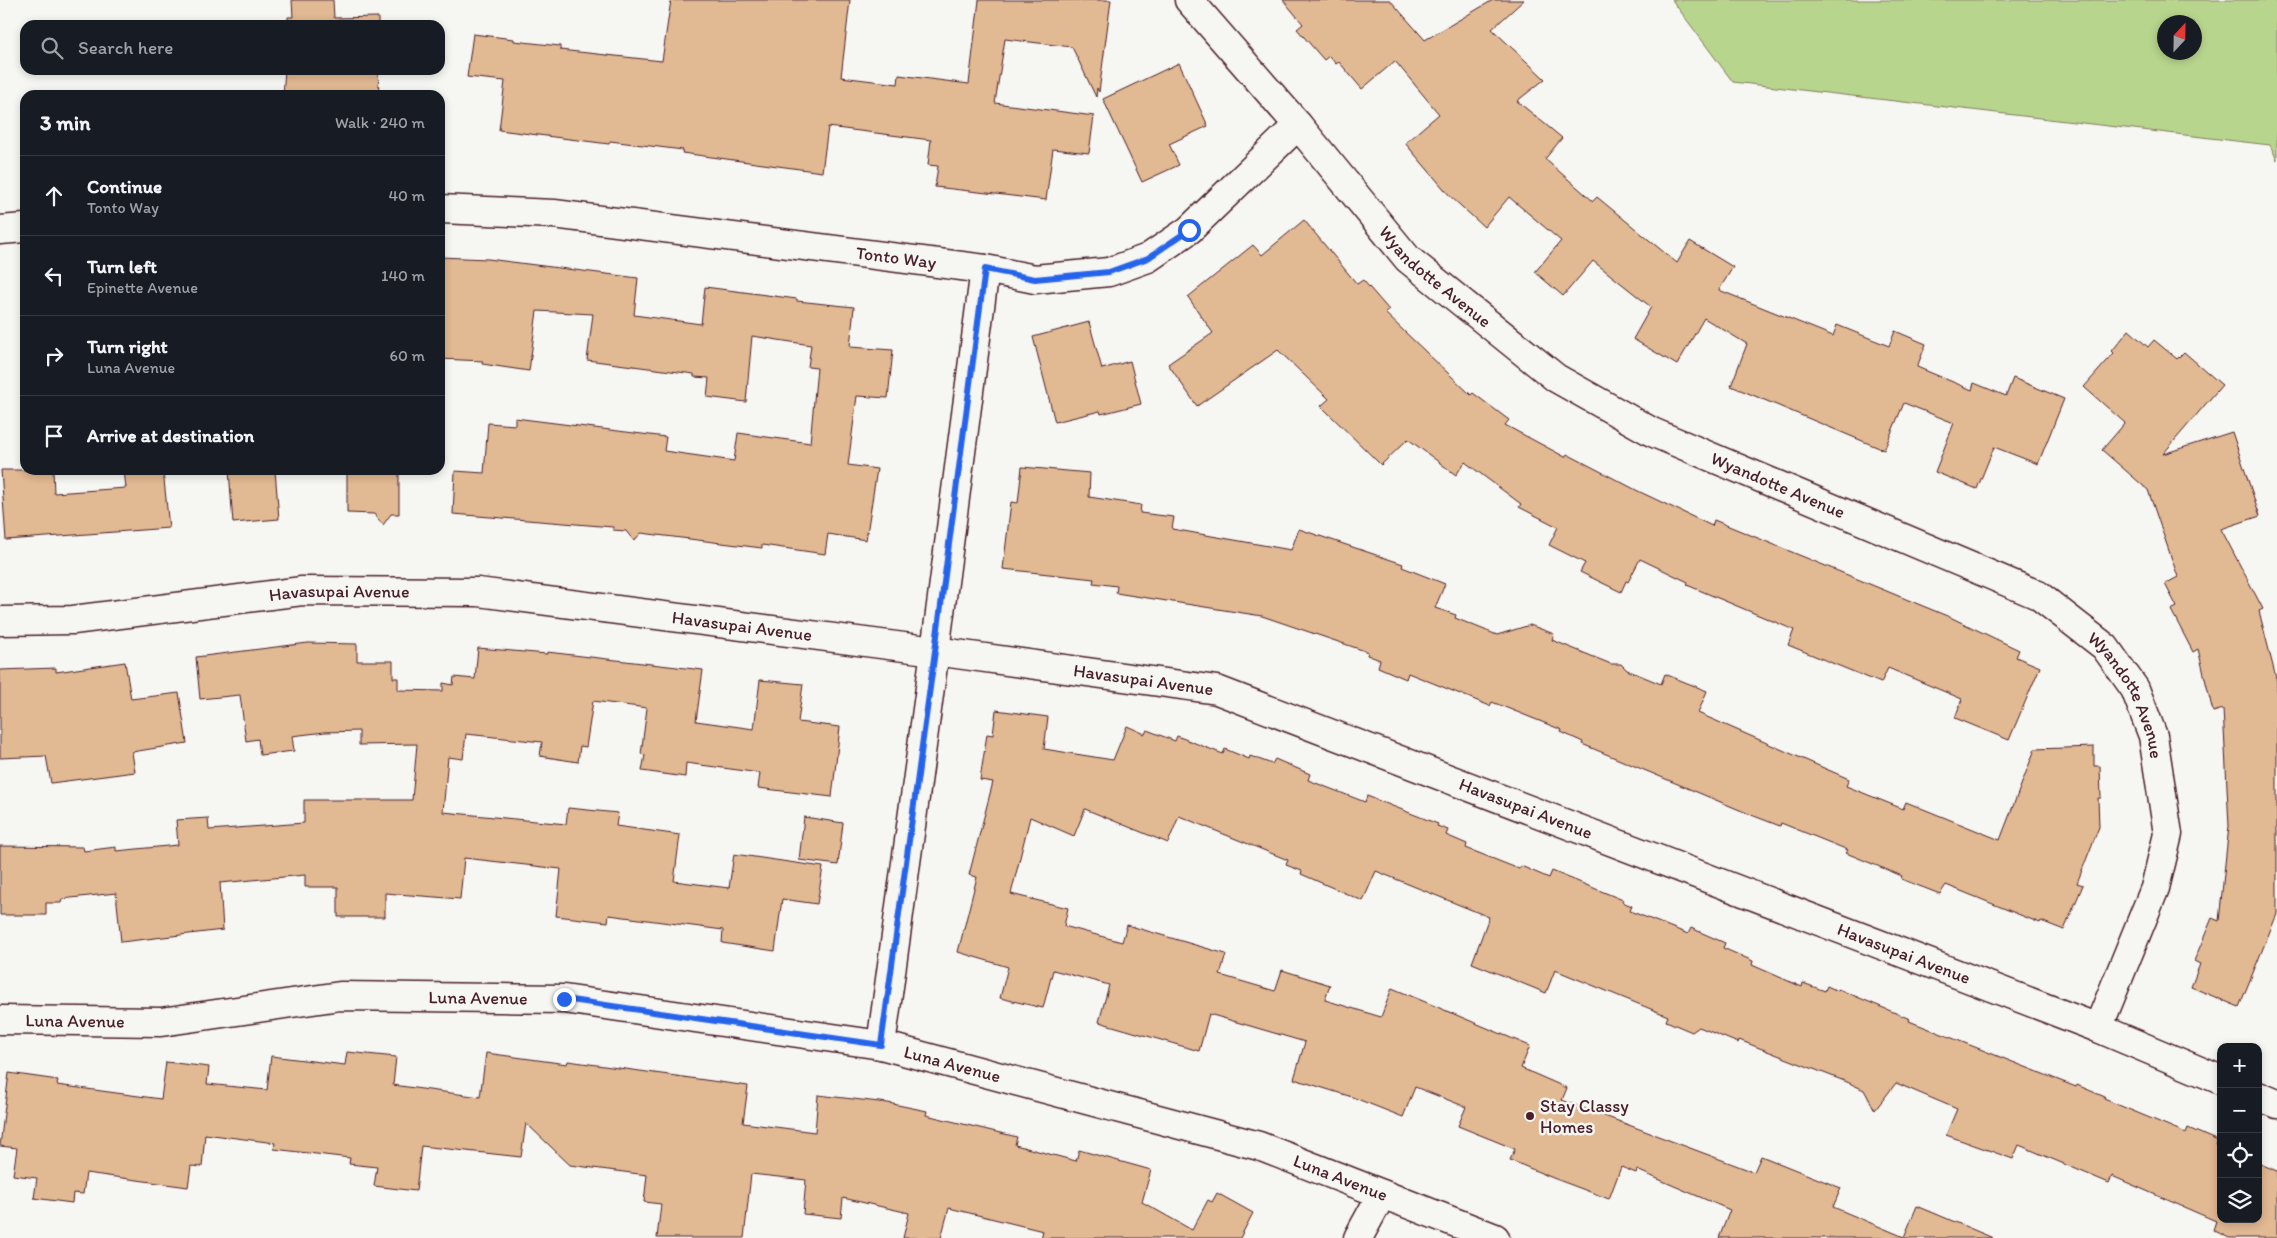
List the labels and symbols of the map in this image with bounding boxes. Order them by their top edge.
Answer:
north arrow [2157,15,2202,60]
route start [1178,219,1201,242]
street label: Wyandotte Avenue [1374,221,1496,332]
street label: Tonto Way [855,242,938,274]
street label: Wyandotte Avenue [1708,447,1848,523]
street label: Havasupai Avenue [268,580,410,606]
street label: Havasupai Avenue [671,606,813,646]
street label: Wyandotte Avenue [2083,627,2167,760]
street label: Havasupai Avenue [1072,659,1215,700]
street label: Havasupai Avenue [1456,773,1596,844]
street label: Havasupai Avenue [1834,918,1974,989]
street label: Luna Avenue [428,986,528,1010]
route end [553,988,576,1011]
street label: Luna Avenue [25,1009,125,1033]
street label: Luna Avenue [901,1041,1003,1087]
place label: Stay Classy Homes [1540,1095,1629,1138]
marker: Stay Classy Homes [1524,1110,1536,1122]
street label: Luna Avenue [1290,1149,1391,1206]

